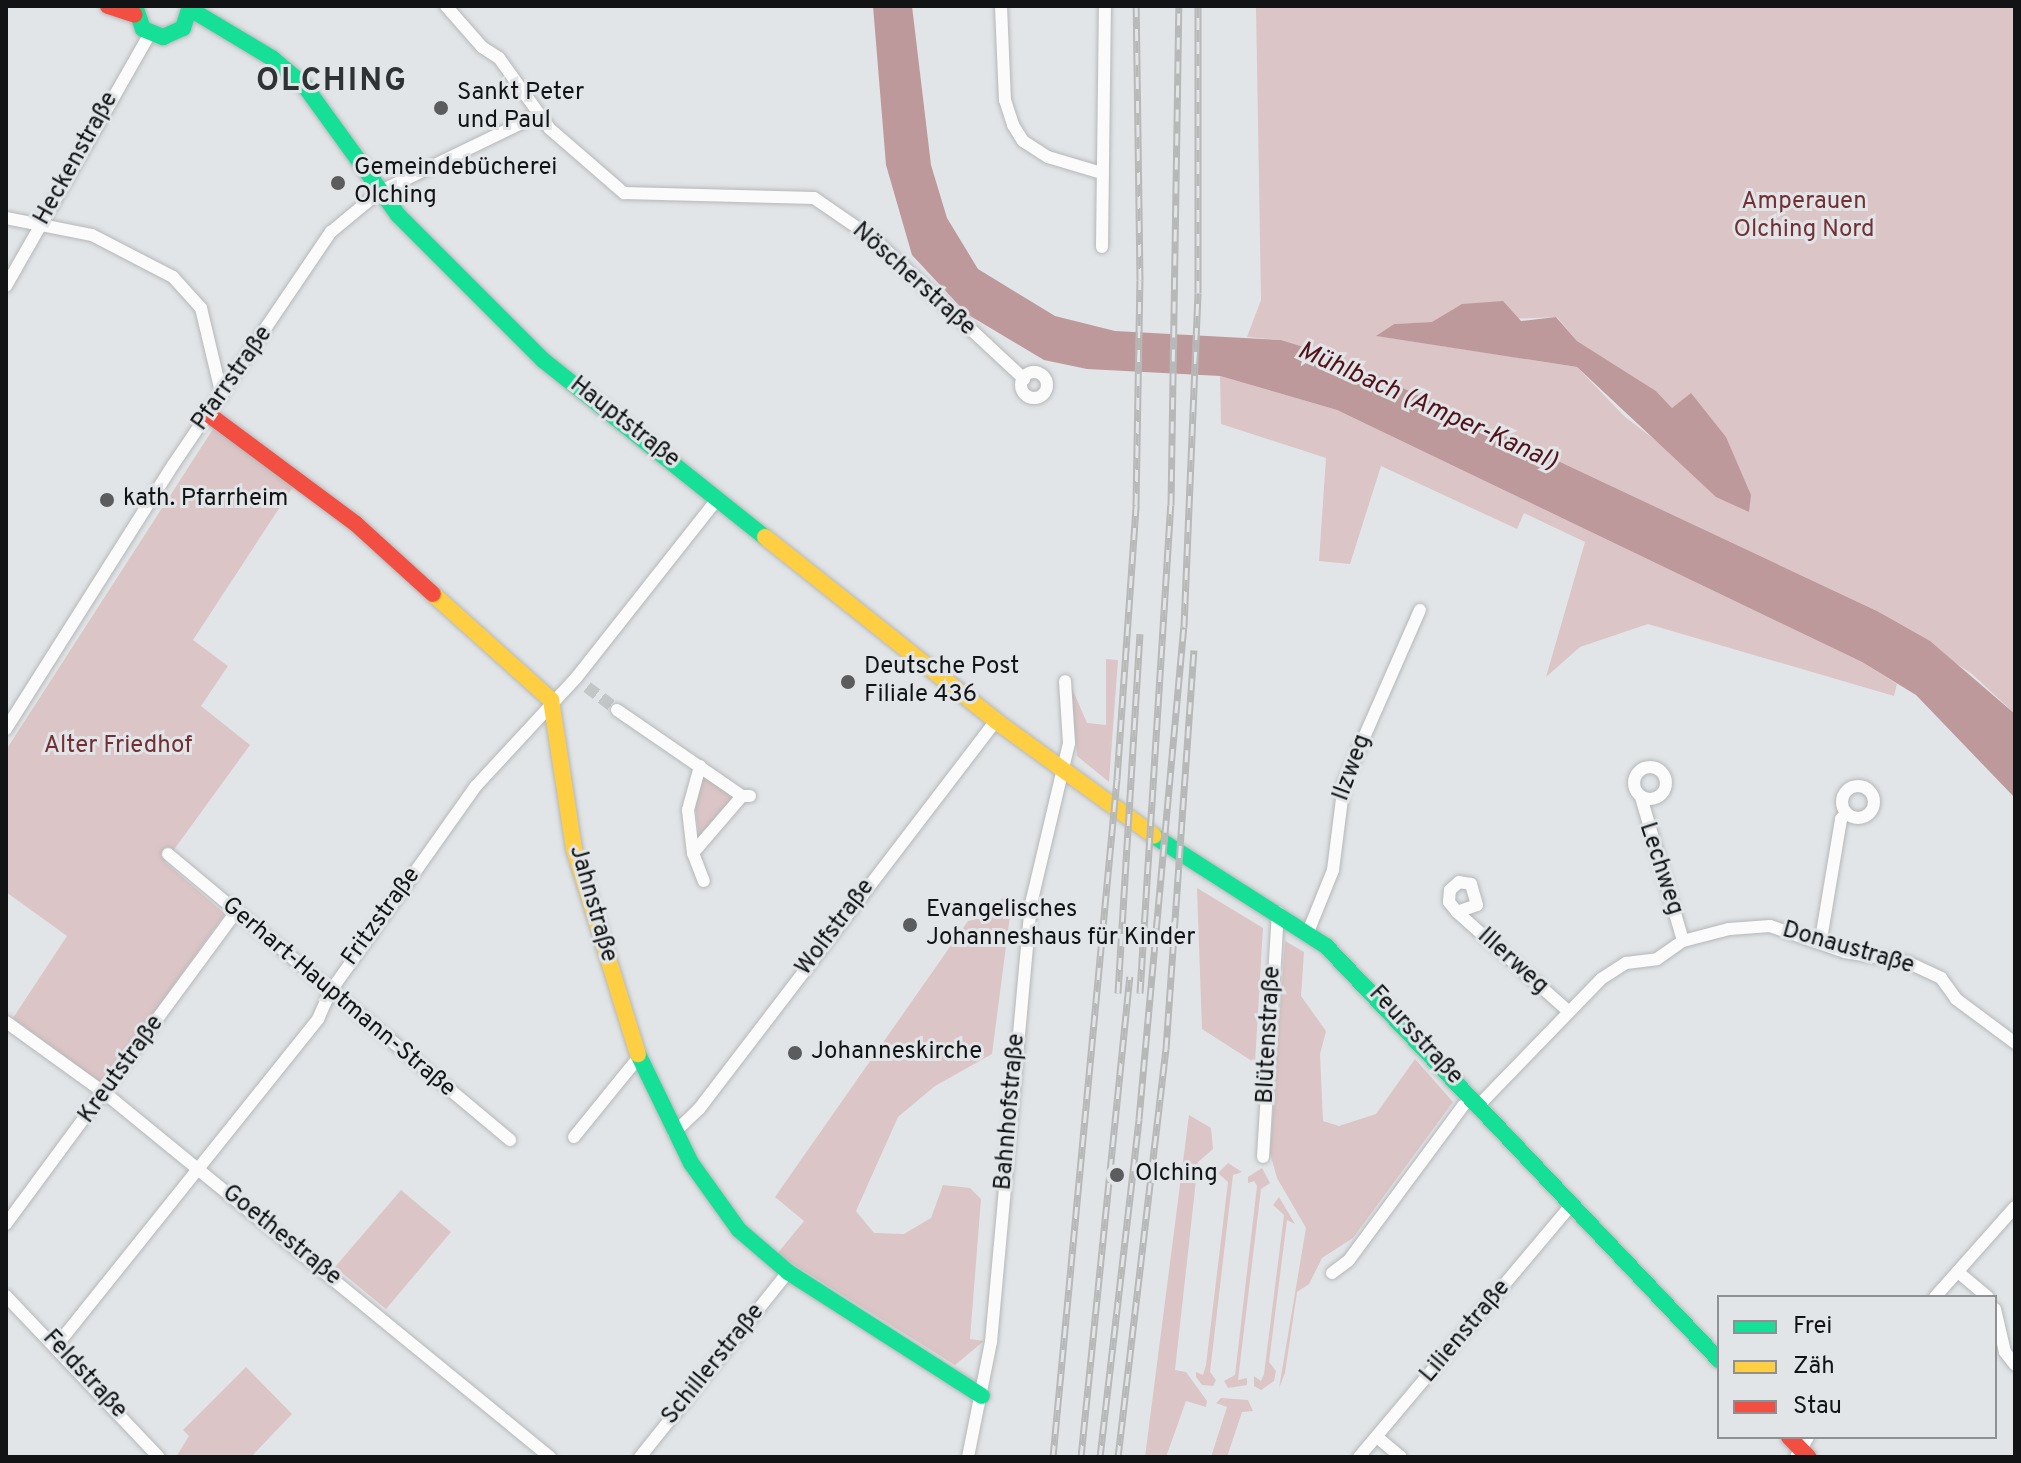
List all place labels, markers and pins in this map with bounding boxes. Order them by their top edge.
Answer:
place label: Sankt Peter und Paul [457,80,584,136]
marker: Sankt Peter und Paul [432,99,450,117]
place label: Gemeindebücherei Olching [354,155,557,211]
marker: Gemeindebücherei Olching [329,174,347,192]
place label: kath. Pfarrheim [123,486,288,514]
marker: kath. Pfarrheim [98,491,116,509]
place label: Deutsche Post Filiale 436 [864,654,1019,710]
marker: Deutsche Post Filiale 436 [839,673,857,691]
place label: Evangelisches Johanneshaus für Kinder [926,897,1196,953]
marker: Evangelisches Johanneshaus für Kinder [901,916,919,934]
place label: Johanneskirche [811,1039,982,1067]
marker: Johanneskirche [786,1044,804,1062]
place label: Olching [1135,1161,1218,1189]
marker: Olching [1106,1164,1128,1186]

